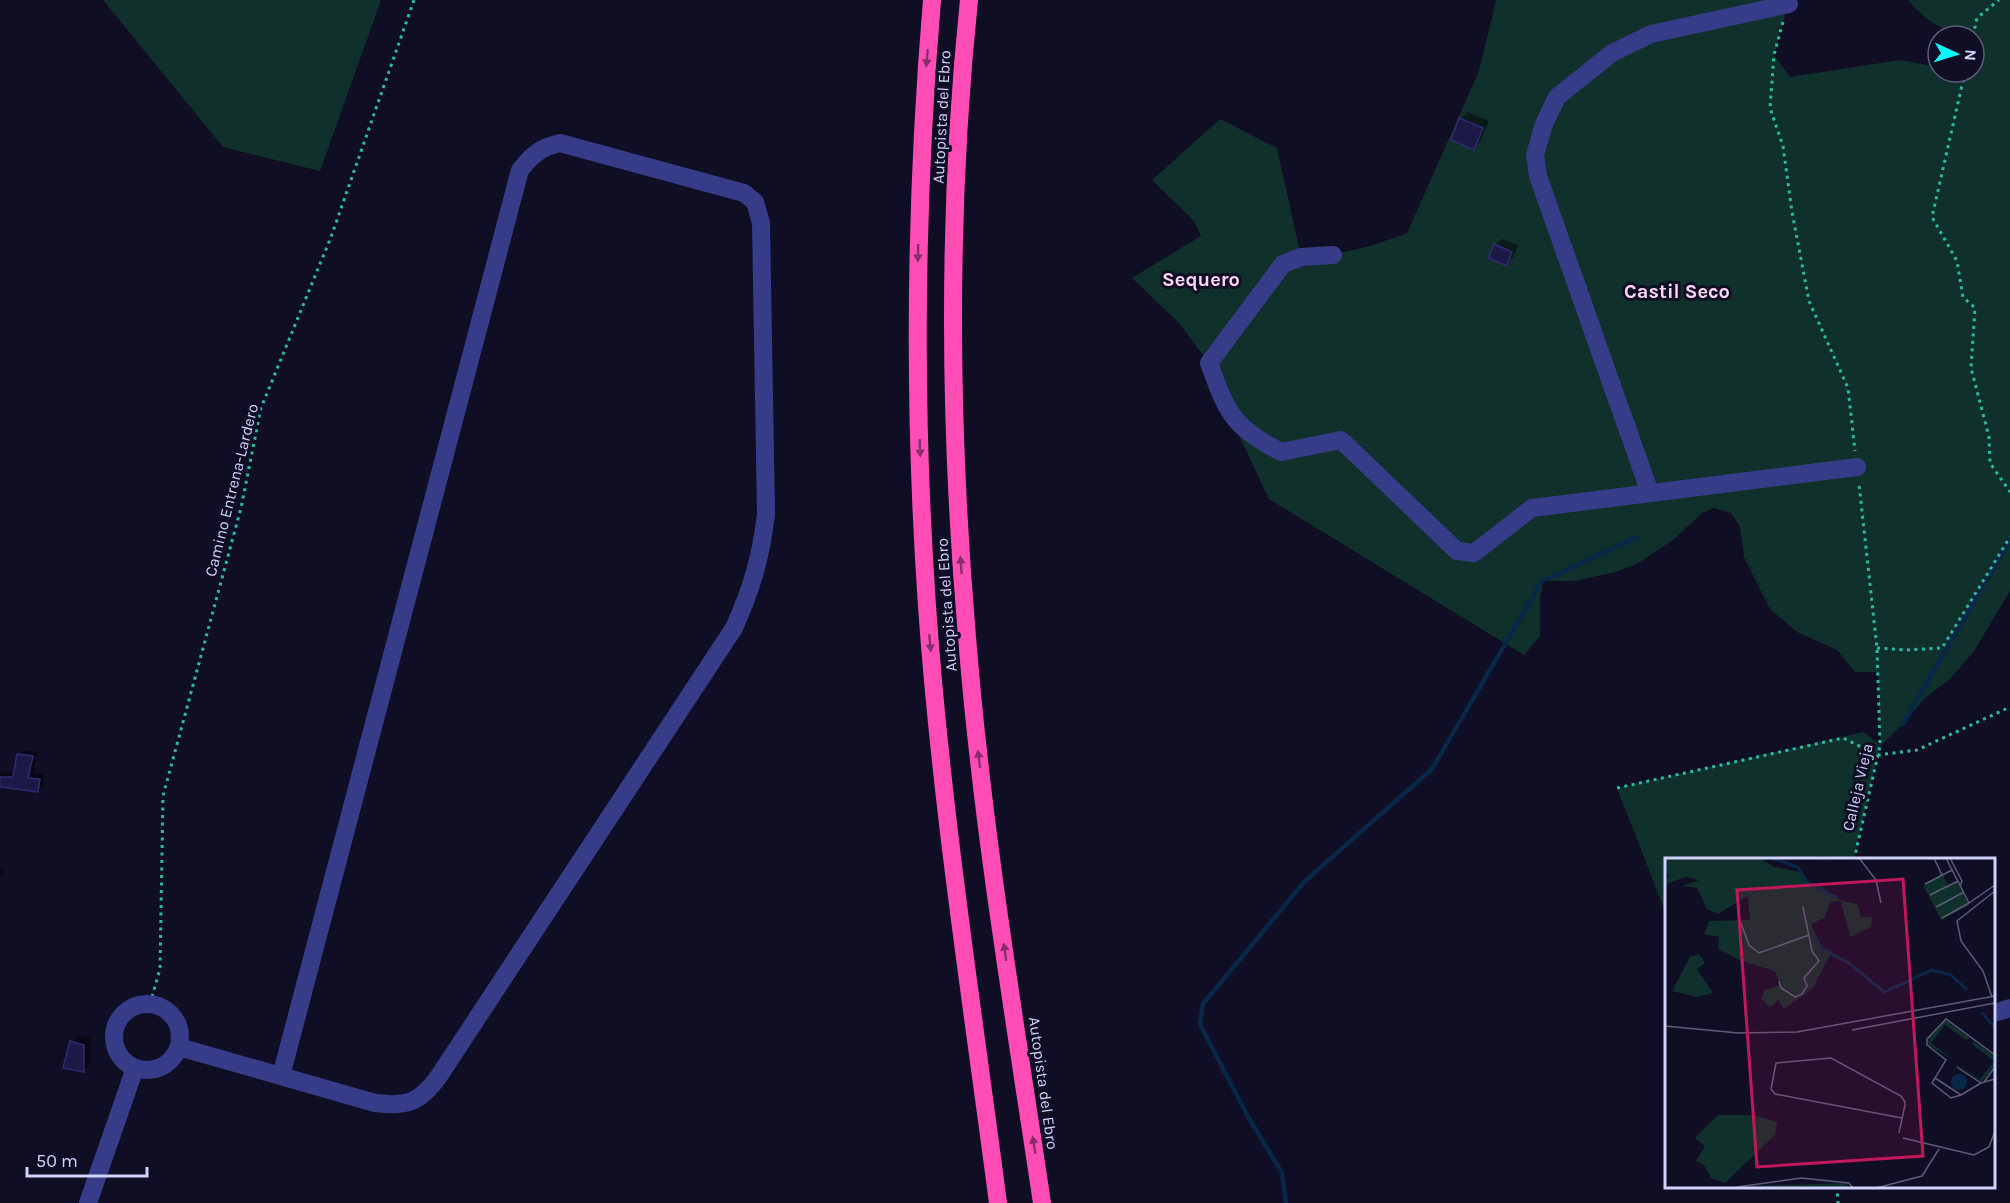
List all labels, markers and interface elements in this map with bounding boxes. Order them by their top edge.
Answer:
north arrow [1926,24,1986,84]
one-way arrow [922,49,932,68]
text: N [1961,49,1980,61]
street label: Autopista del Ebro [929,50,954,184]
one-way arrow [913,243,922,262]
district label: Sequero [1162,268,1240,291]
district label: Castil Seco [1624,280,1730,303]
street label: Camino Entrena-Lardero [201,402,262,579]
one-way arrow [915,438,924,457]
street label: Autopista del Ebro [932,538,961,672]
one-way arrow [957,555,966,574]
one-way arrow [925,633,935,652]
street label: Calleja Vieja [1838,742,1877,833]
one-way arrow [974,749,984,768]
inset map [1665,858,1995,1188]
one-way arrow [1001,943,1010,962]
street label: Autopista del Ebro [1025,1016,1062,1151]
one-way arrow [1029,1136,1038,1155]
scale bar [27,1140,147,1178]
text: 50 m [36,1150,78,1172]

